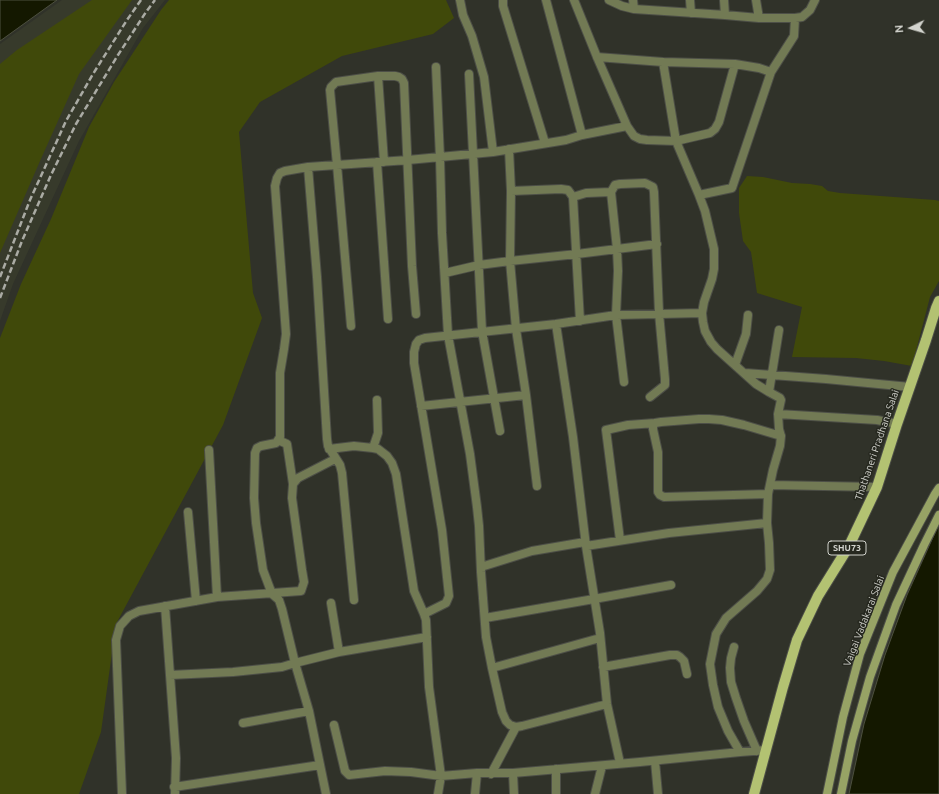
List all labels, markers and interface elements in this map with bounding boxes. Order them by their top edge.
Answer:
north arrow [891,8,931,48]
text: N [893,24,905,34]
street label: Thathaneri Pradhana Salai [852,388,902,502]
road number: SHU73 [828,541,866,555]
street label: Vaigai Vadakarai Salai [841,574,887,668]

